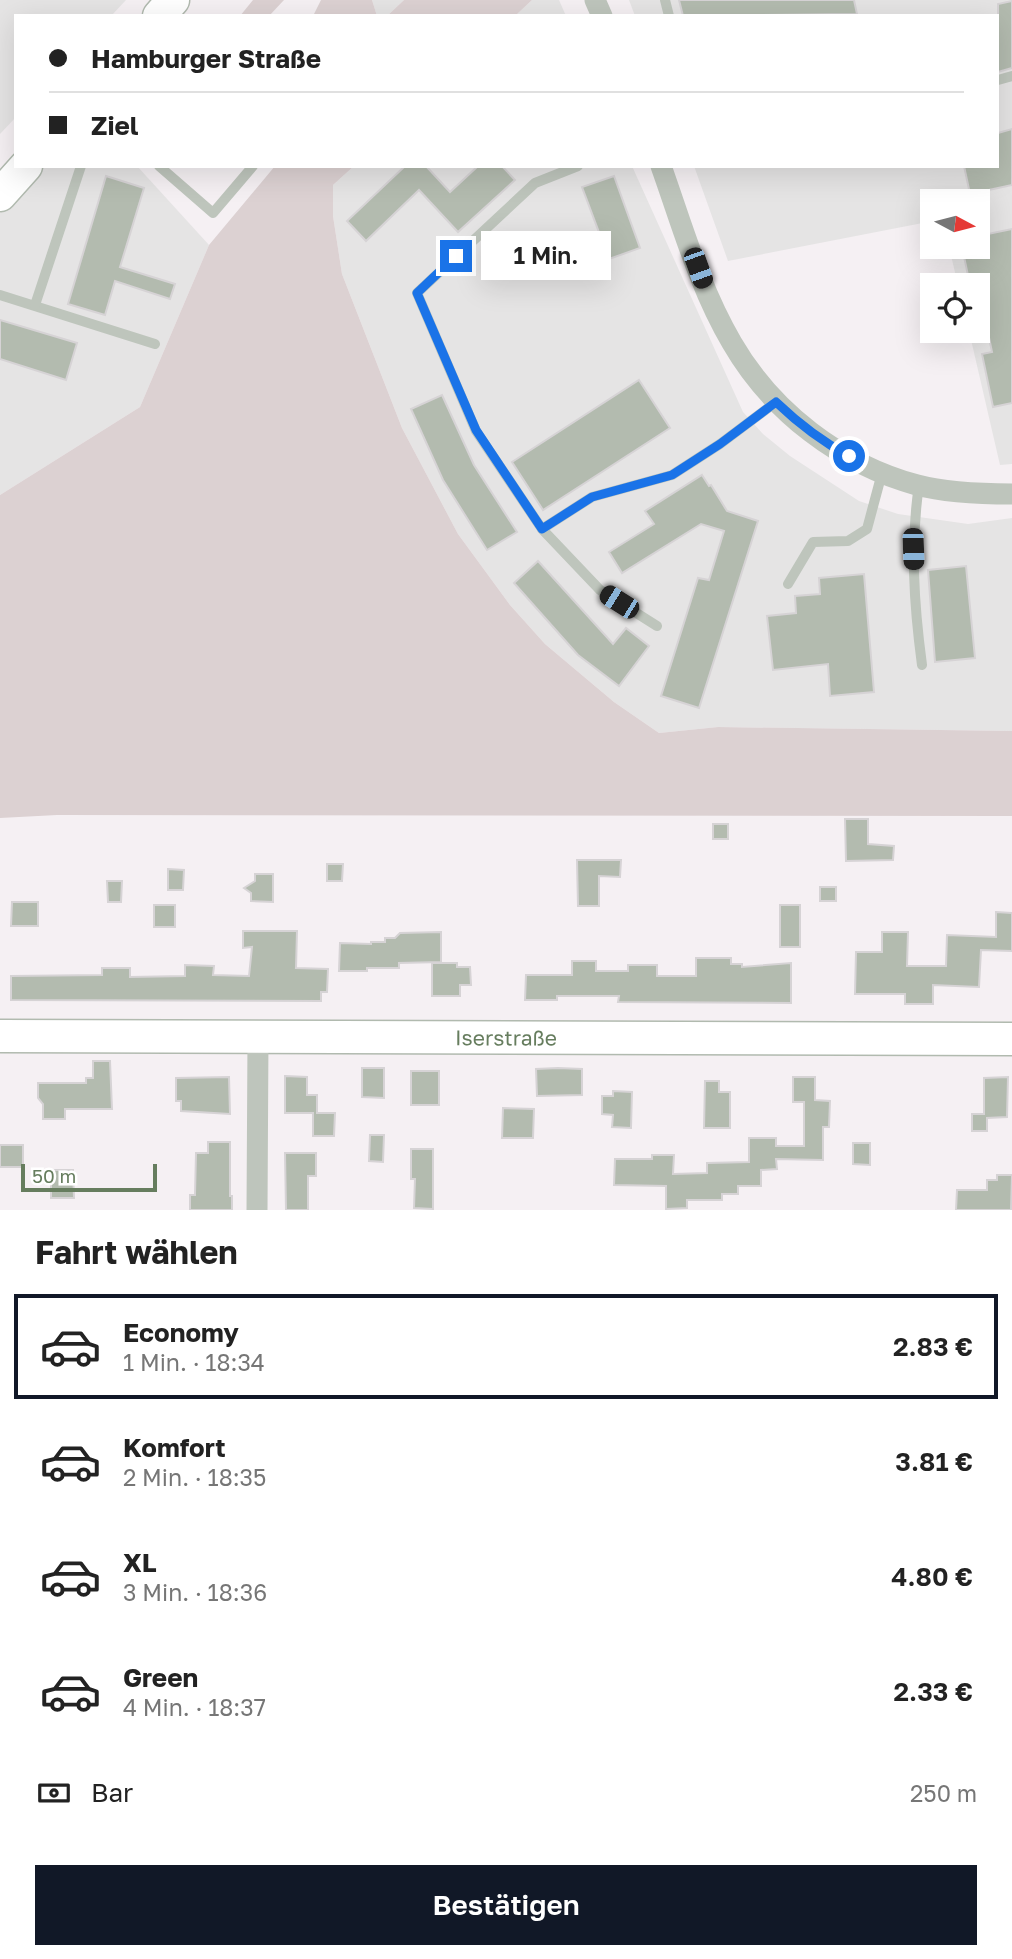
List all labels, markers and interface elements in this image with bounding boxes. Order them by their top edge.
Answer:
text: Hamburger Straße [91,43,321,74]
text: Ziel [91,110,139,141]
north arrow [920,189,990,259]
map controls [920,189,990,343]
callout: 1 Min. [480,232,610,280]
route end [440,240,472,272]
text: 1 Min. [514,241,578,269]
car [681,245,716,291]
button: locate [920,273,990,343]
route start [833,440,865,472]
car [902,528,925,570]
car [596,582,643,622]
street label: Iserstraße [455,1024,557,1051]
scale bar [21,1161,158,1193]
text: 50 m [32,1164,76,1187]
text: Fahrt wählen [35,1233,238,1271]
icon: car [39,1315,102,1378]
text: Economy [123,1317,239,1348]
text: 2.83 € [893,1331,973,1362]
text: 1 Min. · 18:34 [123,1348,265,1376]
icon: car [39,1430,102,1493]
text: Komfort [123,1432,226,1463]
text: 3.81 € [895,1446,973,1477]
text: 2 Min. · 18:35 [123,1463,266,1491]
icon: car [39,1545,102,1608]
text: XL [123,1547,157,1578]
text: 4.80 € [891,1561,973,1592]
text: 3 Min. · 18:36 [123,1578,267,1606]
icon: car [39,1660,102,1723]
text: Green [123,1662,198,1693]
text: 2.33 € [894,1676,973,1707]
text: 4 Min. · 18:37 [123,1693,266,1721]
icon: cash [35,1774,73,1812]
text: Bar [91,1777,133,1808]
text: 250 m [910,1779,977,1807]
button: Bestätigen [35,1865,977,1945]

